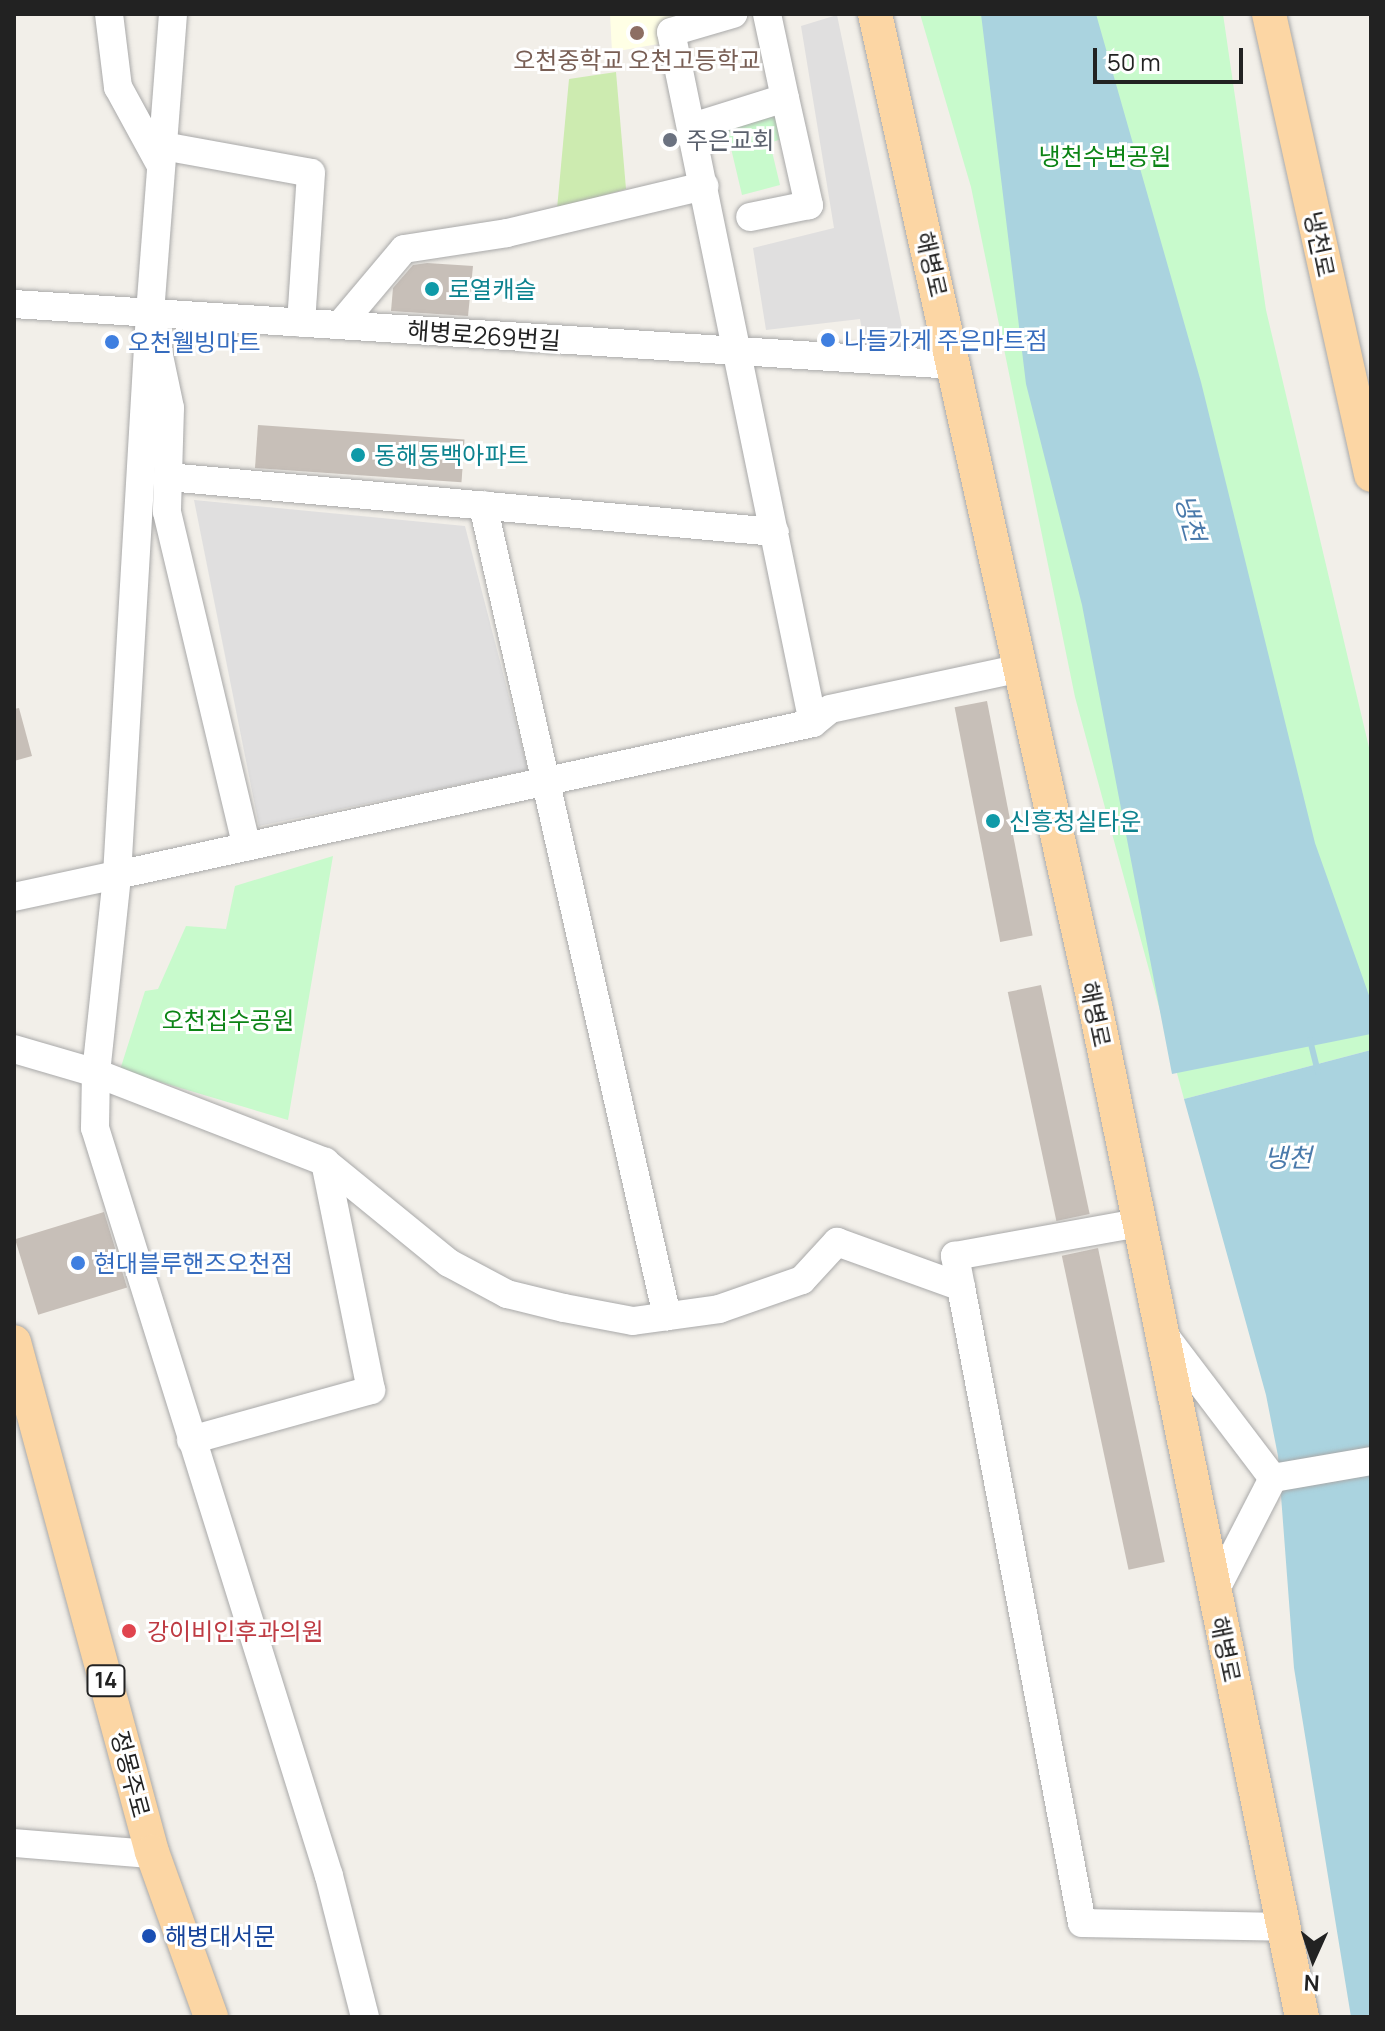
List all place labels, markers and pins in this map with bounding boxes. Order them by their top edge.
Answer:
marker: 오천중학교 오천고등학교 [628,24,646,42]
place label: 오천중학교 오천고등학교 [513,46,761,74]
place label: 주은교회 [686,126,774,154]
marker: 주은교회 [661,131,679,149]
place label: 로열캐슬 [448,275,536,303]
marker: 로열캐슬 [423,280,441,298]
place label: 나들가게 주은마트점 [844,326,1048,354]
place label: 오천웰빙마트 [128,328,260,356]
marker: 나들가게 주은마트점 [819,331,837,349]
marker: 오천웰빙마트 [103,333,121,351]
place label: 동해동백아파트 [374,441,529,469]
marker: 동해동백아파트 [349,446,367,464]
place label: 신흥청실타운 [1009,807,1141,835]
marker: 신흥청실타운 [984,812,1002,830]
place label: 현대블루핸즈오천점 [94,1249,293,1277]
marker: 현대블루핸즈오천점 [69,1254,87,1272]
place label: 강이비인후과의원 [147,1617,324,1645]
marker: 강이비인후과의원 [118,1620,140,1642]
place label: 해병대서문 [165,1922,275,1950]
marker: 해병대서문 [140,1927,158,1945]

